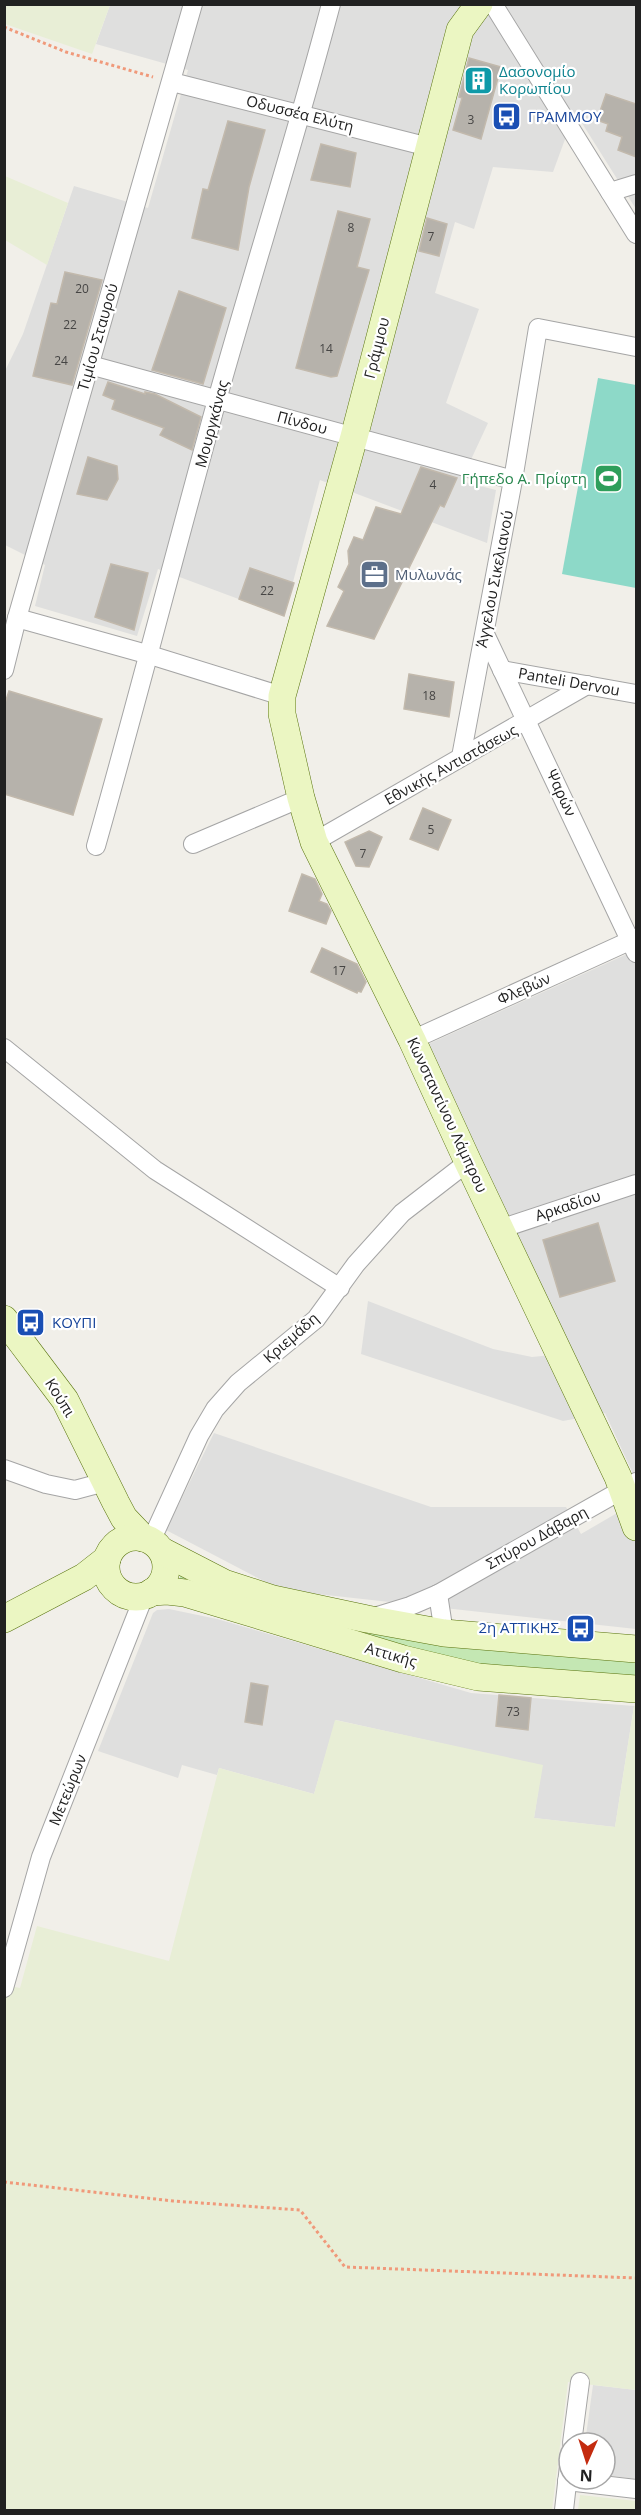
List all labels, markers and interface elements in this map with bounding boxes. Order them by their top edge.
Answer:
place label: Δασονομίο Κορωπίου [499,61,576,98]
building icon: Δασονομίο Κορωπίου [462,65,494,97]
street label: Οδυσσέα Ελύτη [244,90,356,136]
bus stop icon: ΓΡΑΜΜΟΥ [491,101,523,133]
place label: ΓΡΑΜΜΟΥ [528,106,602,126]
house number: 3 [468,111,475,128]
house number: 8 [348,219,355,236]
house number: 7 [428,228,435,245]
house number: 20 [75,280,89,297]
street label: Τιμίου Σταυρού [72,281,122,393]
street label: Γράμμου [359,315,393,381]
house number: 22 [63,316,77,333]
house number: 14 [319,340,333,357]
house number: 24 [54,352,68,369]
street label: Μουργκάνας [190,378,232,470]
street label: Πίνδου [275,406,330,438]
sports icon: Γήπεδο Α. Πρίφτη [592,463,624,495]
place label: Γήπεδο Α. Πρίφτη [462,468,587,488]
house number: 4 [430,476,437,493]
street label: Άγγελου Σικελιανού [471,509,517,649]
office icon: Μυλωνάς [358,559,390,591]
place label: Μυλωνάς [395,564,462,584]
house number: 22 [260,582,274,599]
street label: Panteli Dervou [517,662,622,700]
house number: 18 [422,687,436,704]
street label: Εθνικής Αντιστάσεως [380,719,521,809]
street label: Ψαρών [542,766,582,819]
house number: 5 [428,821,435,838]
house number: 7 [360,845,367,862]
house number: 17 [332,962,346,979]
street label: Φλεβών [494,968,553,1009]
street label: Κωνσταντίνου Λάμπρου [403,1034,493,1196]
street label: Αρκαδίου [532,1185,603,1225]
bus stop icon: ΚΟΥΠΙ [15,1307,47,1339]
street label: Κριεμάδη [258,1308,322,1367]
place label: ΚΟΥΠΙ [52,1312,96,1332]
street label: Κούπι [41,1374,81,1421]
street label: Σπύρου Δάβαρη [482,1501,591,1573]
bus stop icon: 2η ΑΤΤΙΚΗΣ [564,1612,596,1644]
place label: 2η ΑΤΤΙΚΗΣ [478,1617,559,1637]
street label: Αττικής [363,1637,420,1671]
house number: 73 [506,1703,520,1720]
street label: Μετεώρων [44,1751,90,1828]
north arrow [557,2431,617,2491]
text: N [579,2465,593,2487]

